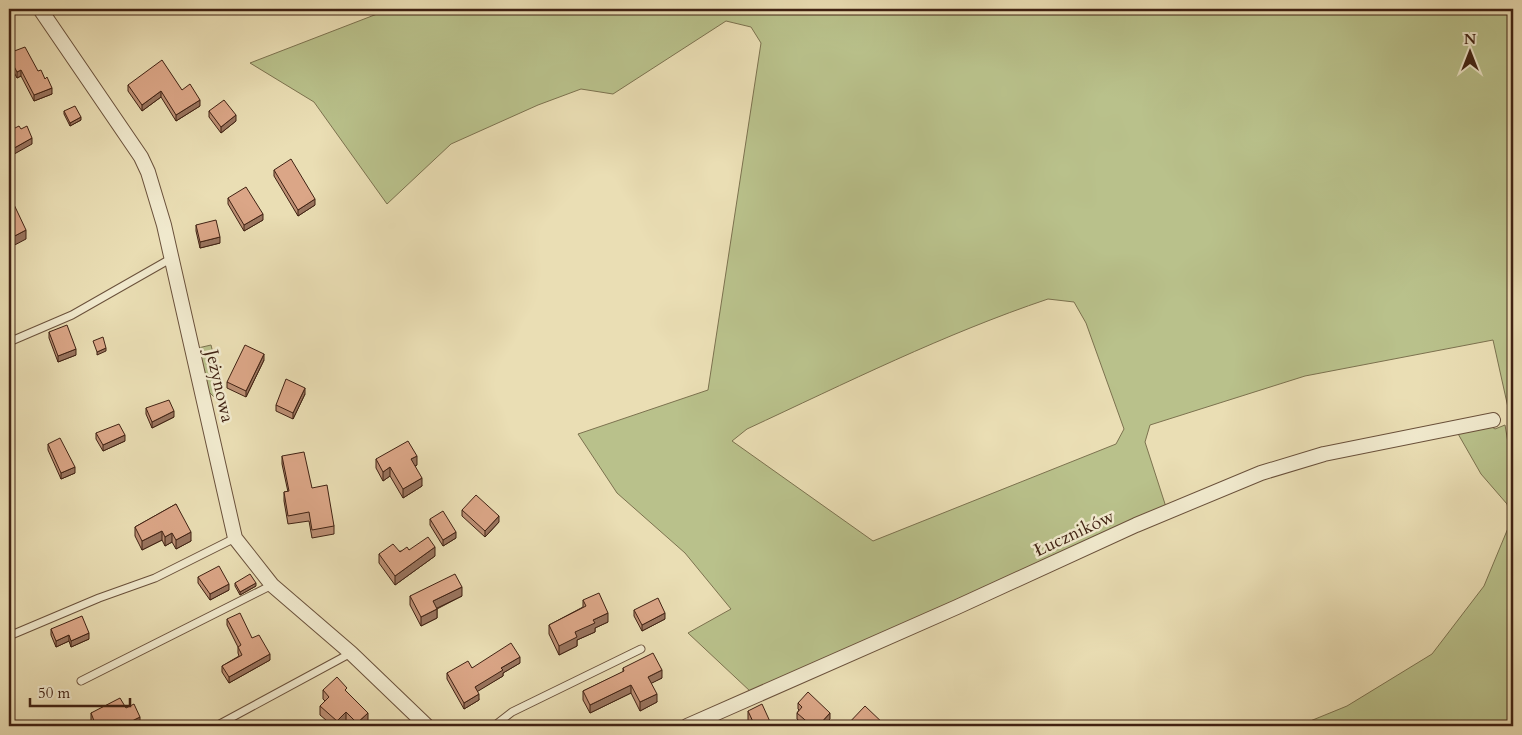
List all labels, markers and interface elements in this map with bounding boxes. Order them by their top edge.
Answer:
north arrow [1444,28,1494,78]
text: N [1464,30,1476,49]
street label: Jeżynowa [198,344,240,425]
street label: Łuczników [1030,504,1119,563]
scale bar [30,675,130,707]
text: 50 m [38,683,70,703]

